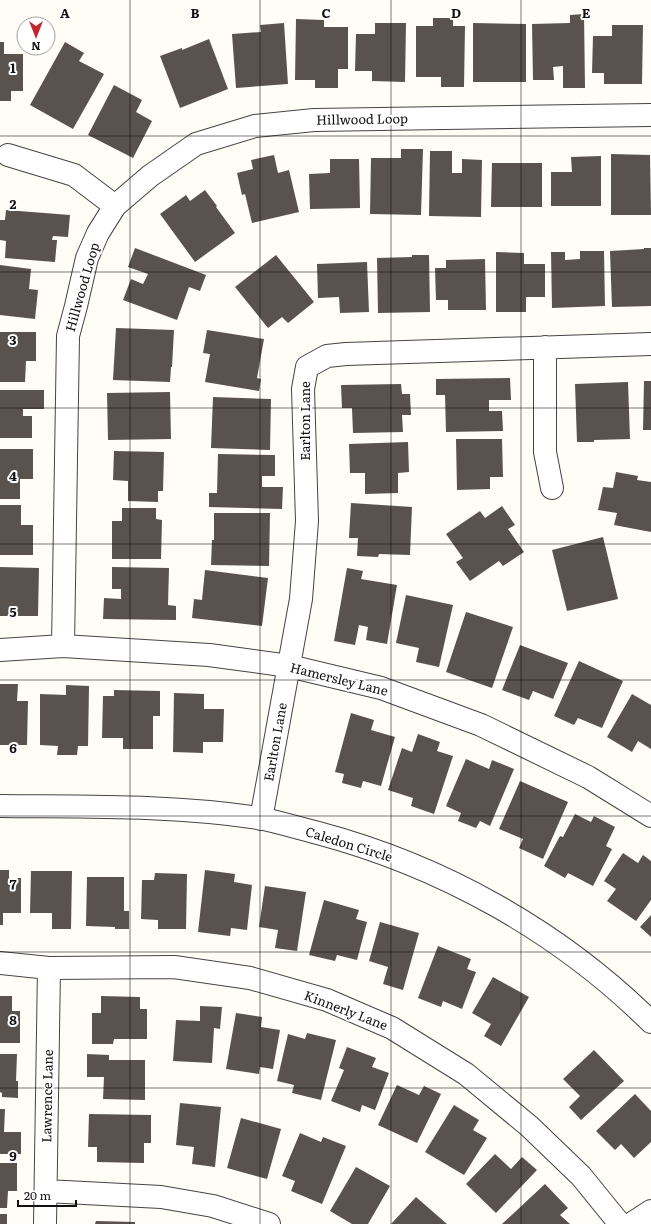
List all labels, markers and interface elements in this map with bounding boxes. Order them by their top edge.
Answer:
text: A [60,3,70,22]
text: B [191,3,200,22]
text: C [321,3,331,22]
text: D [451,3,461,22]
text: E [582,3,591,22]
north arrow [16,16,56,56]
text: N [31,39,41,55]
text: 1 [10,58,16,77]
street label: Hillwood Loop [316,108,408,129]
text: 2 [10,194,17,213]
street label: Hillwood Loop [60,240,103,334]
text: 3 [9,330,17,349]
street label: Earlton Lane [295,381,314,461]
text: 4 [9,466,17,485]
text: 5 [9,602,17,621]
street label: Hamersley Lane [288,657,390,700]
street label: Earlton Lane [258,701,291,783]
text: 6 [9,738,17,757]
street label: Caledon Circle [303,821,395,866]
text: 7 [9,874,17,893]
street label: Kinnerly Lane [302,985,391,1034]
text: 8 [9,1010,17,1029]
street label: Lawrence Lane [36,1049,57,1143]
text: 9 [9,1146,17,1165]
scale bar [18,1182,76,1208]
text: 20 m [24,1186,51,1204]

